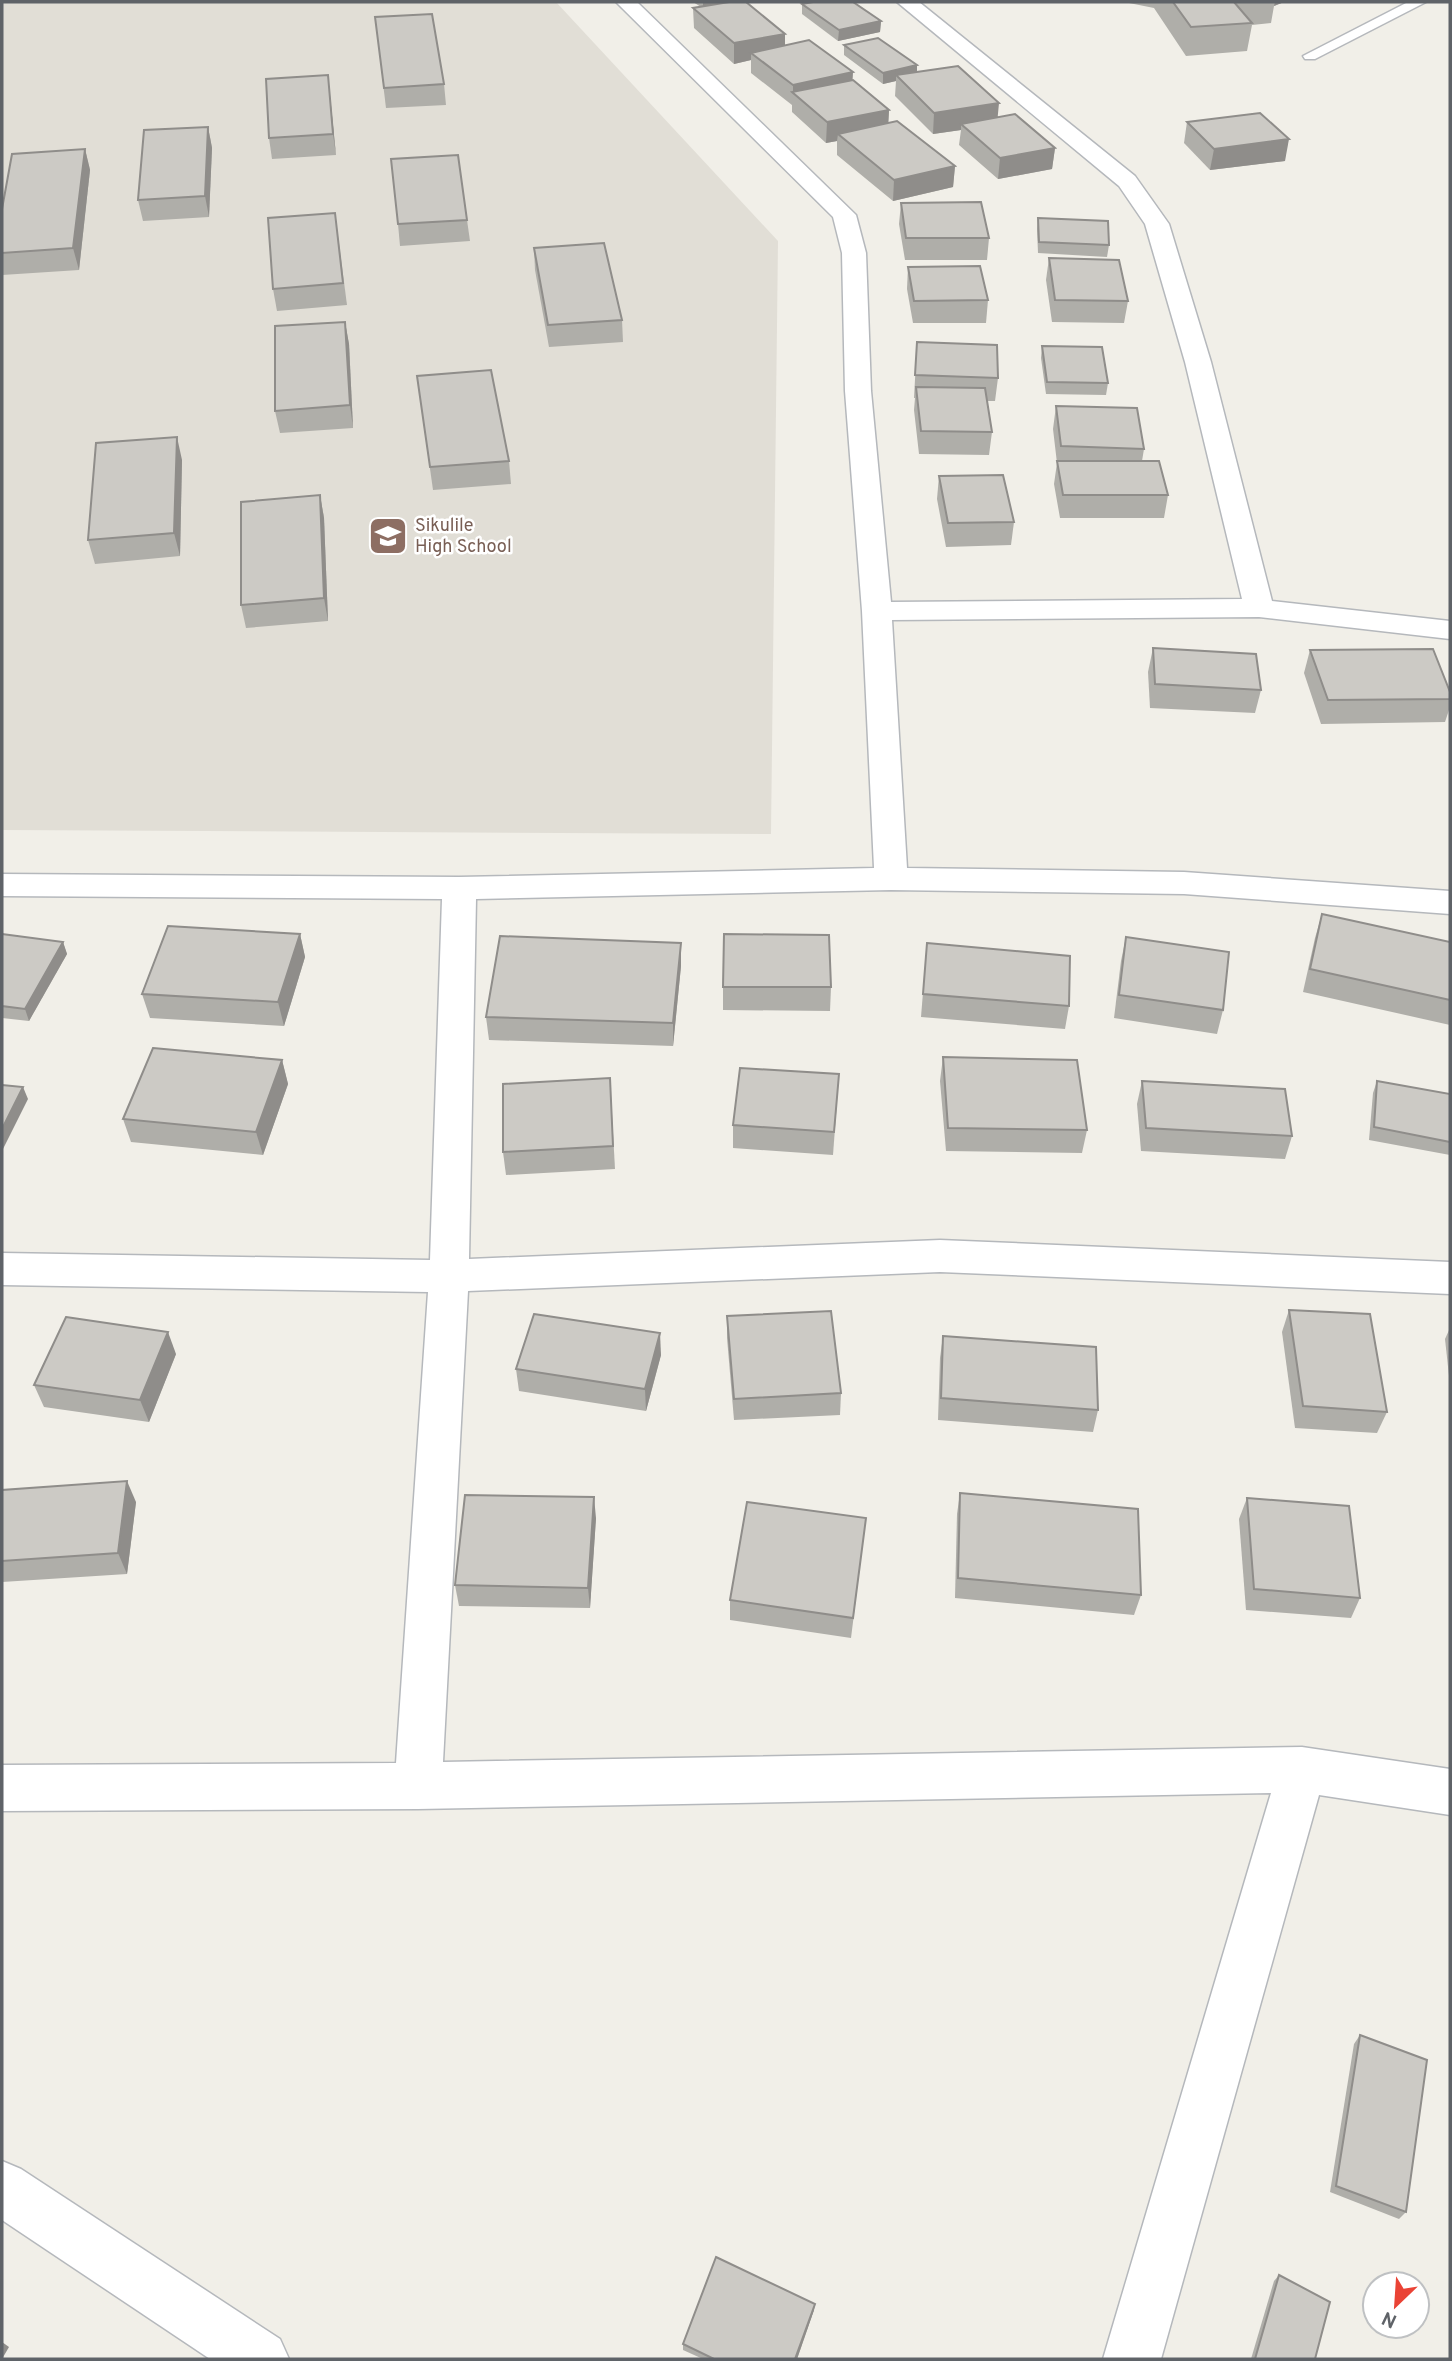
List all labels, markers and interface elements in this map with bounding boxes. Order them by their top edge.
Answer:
school or university icon: Sikulile High School [367,515,409,557]
place label: Sikulile High School [415,515,512,559]
north arrow [1361,2270,1431,2340]
text: N [1378,2305,1401,2332]

